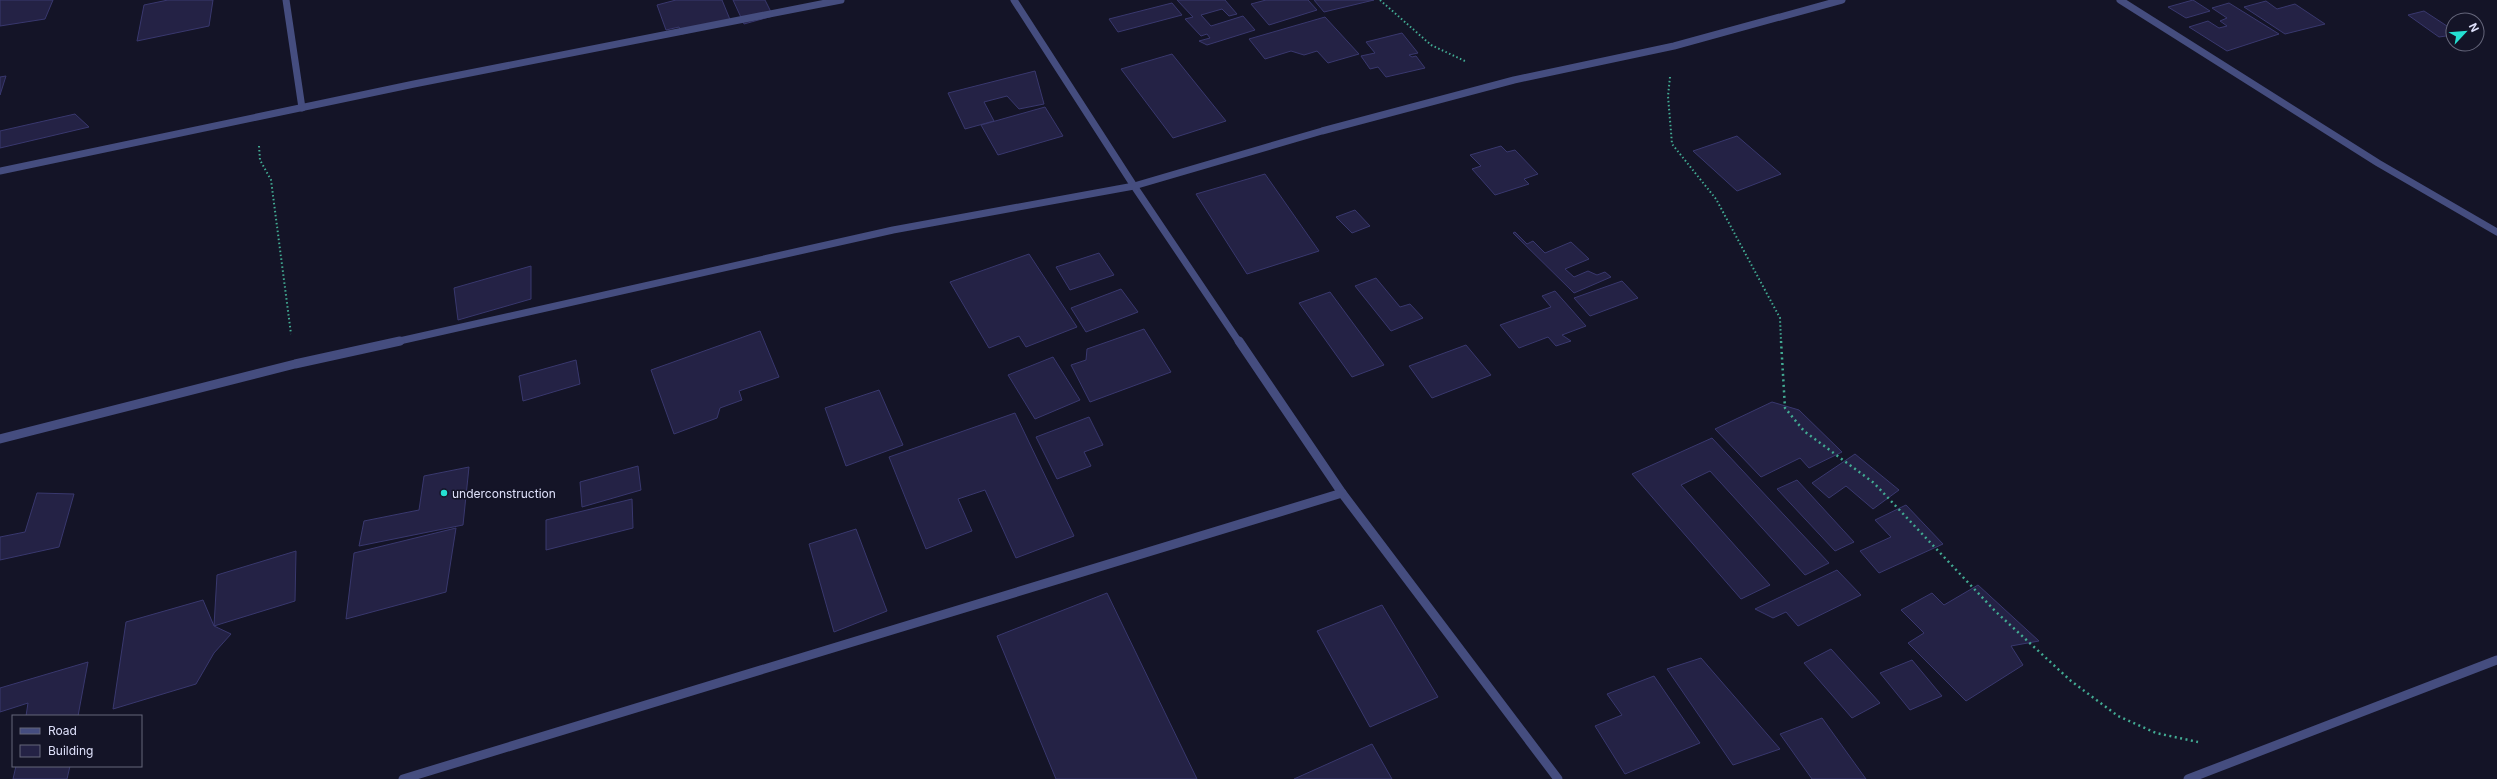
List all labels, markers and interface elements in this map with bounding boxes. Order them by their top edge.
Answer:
north arrow [2445,12,2485,52]
text: N [2466,21,2482,34]
place label: underconstruction [452,486,556,501]
marker: underconstruction [439,488,449,498]
legend [12,715,142,767]
text: Road [48,723,77,738]
text: Building [48,743,93,758]

